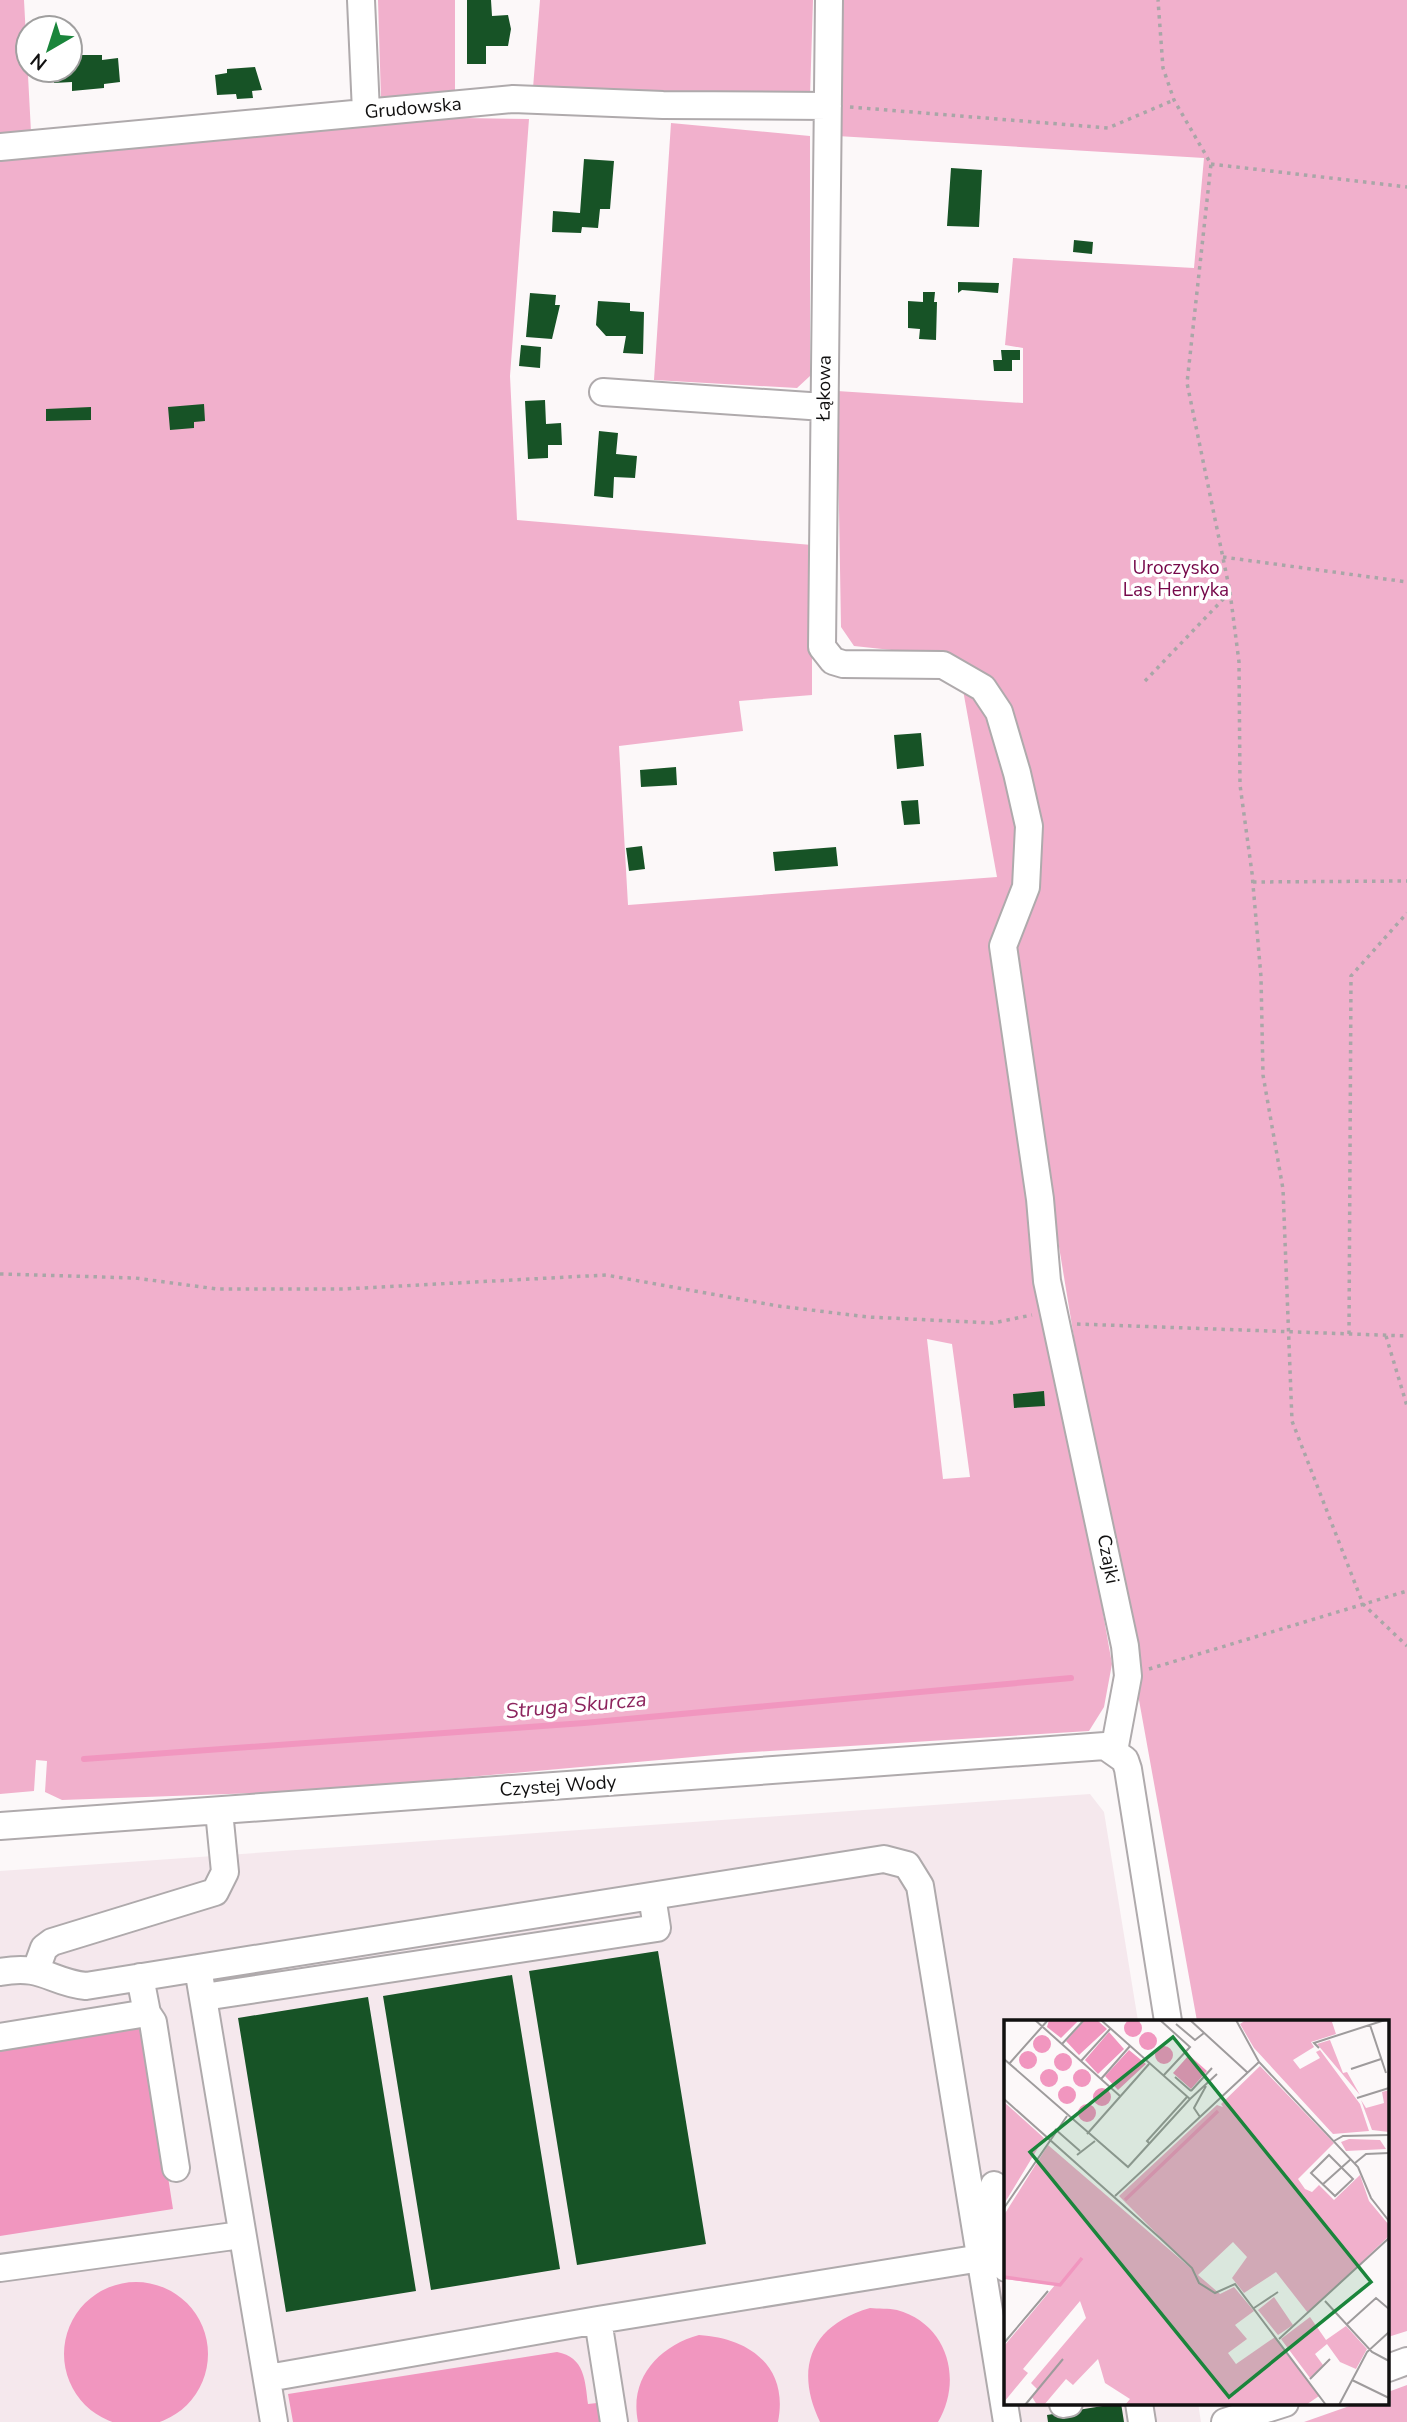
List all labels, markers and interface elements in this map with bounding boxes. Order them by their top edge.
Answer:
north arrow [14,14,84,84]
text: N [25,47,53,76]
street label: Grudowska [363,91,463,125]
street label: Łąkowa [810,355,838,422]
park label: Uroczysko Las Henryka [1123,555,1229,603]
street label: Czajki [1091,1532,1125,1586]
water label: Struga Skurcza [504,1685,648,1725]
street label: Czystej Wody [499,1769,618,1803]
inset map [1004,2020,1390,2404]

